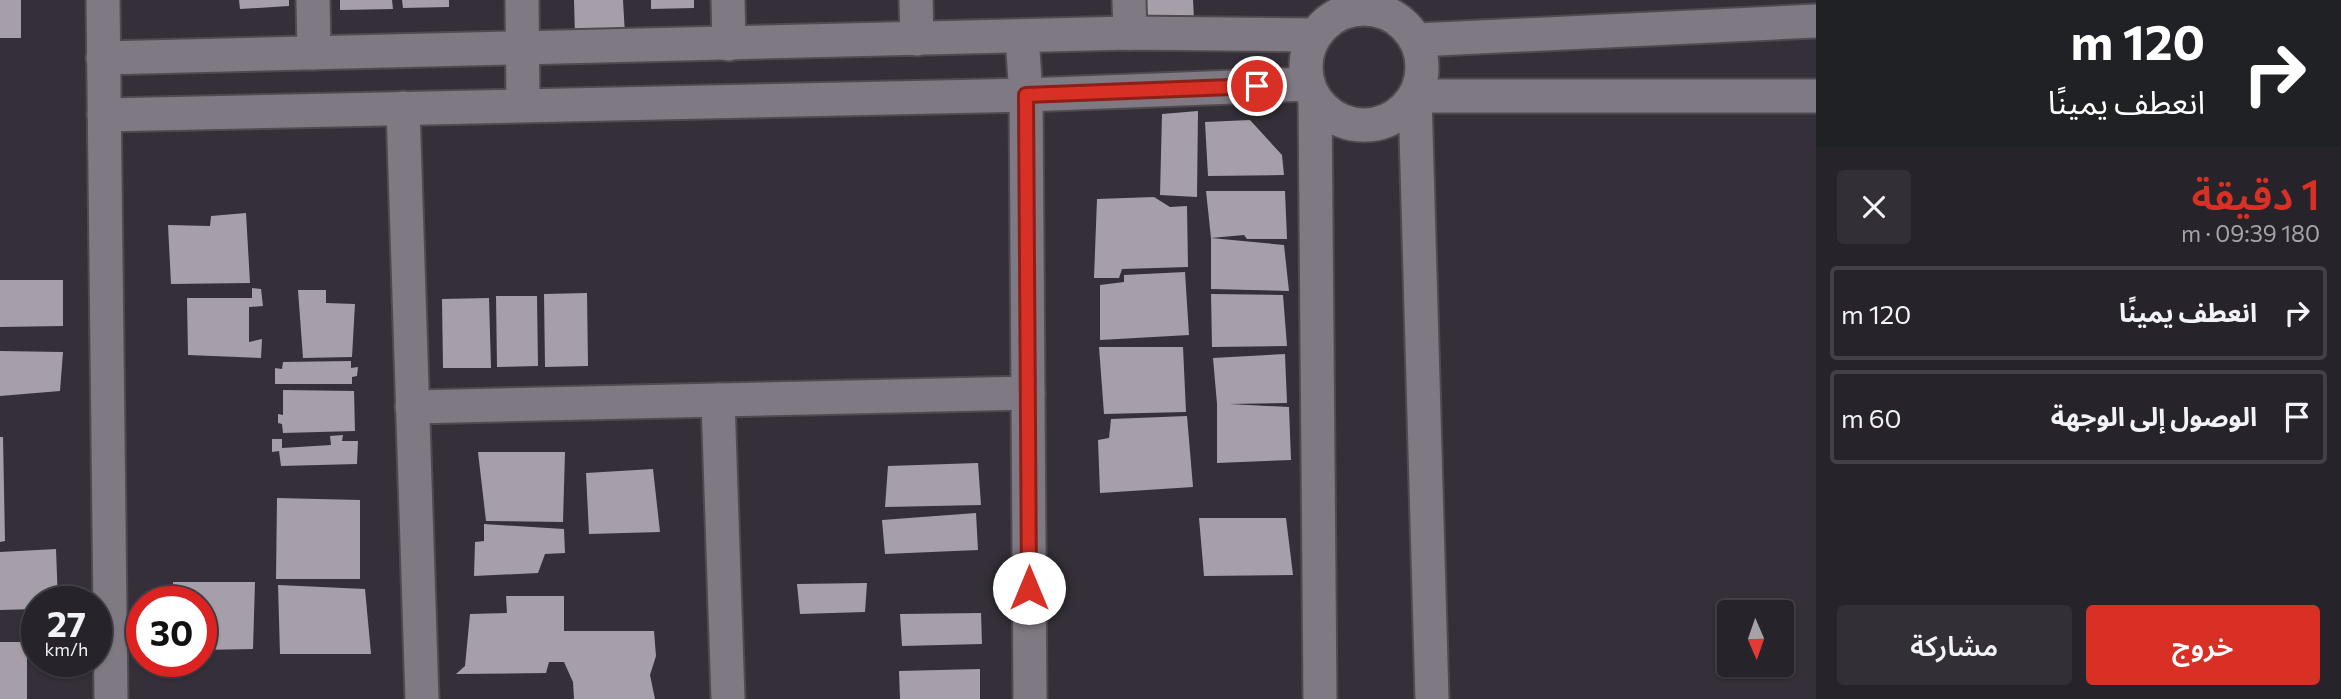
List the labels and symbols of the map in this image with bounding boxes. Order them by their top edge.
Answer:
pin [1227,56,1287,116]
position arrow [992,551,1066,625]
speed limit sign: 30 [126,586,217,677]
north arrow [1717,600,1794,677]

